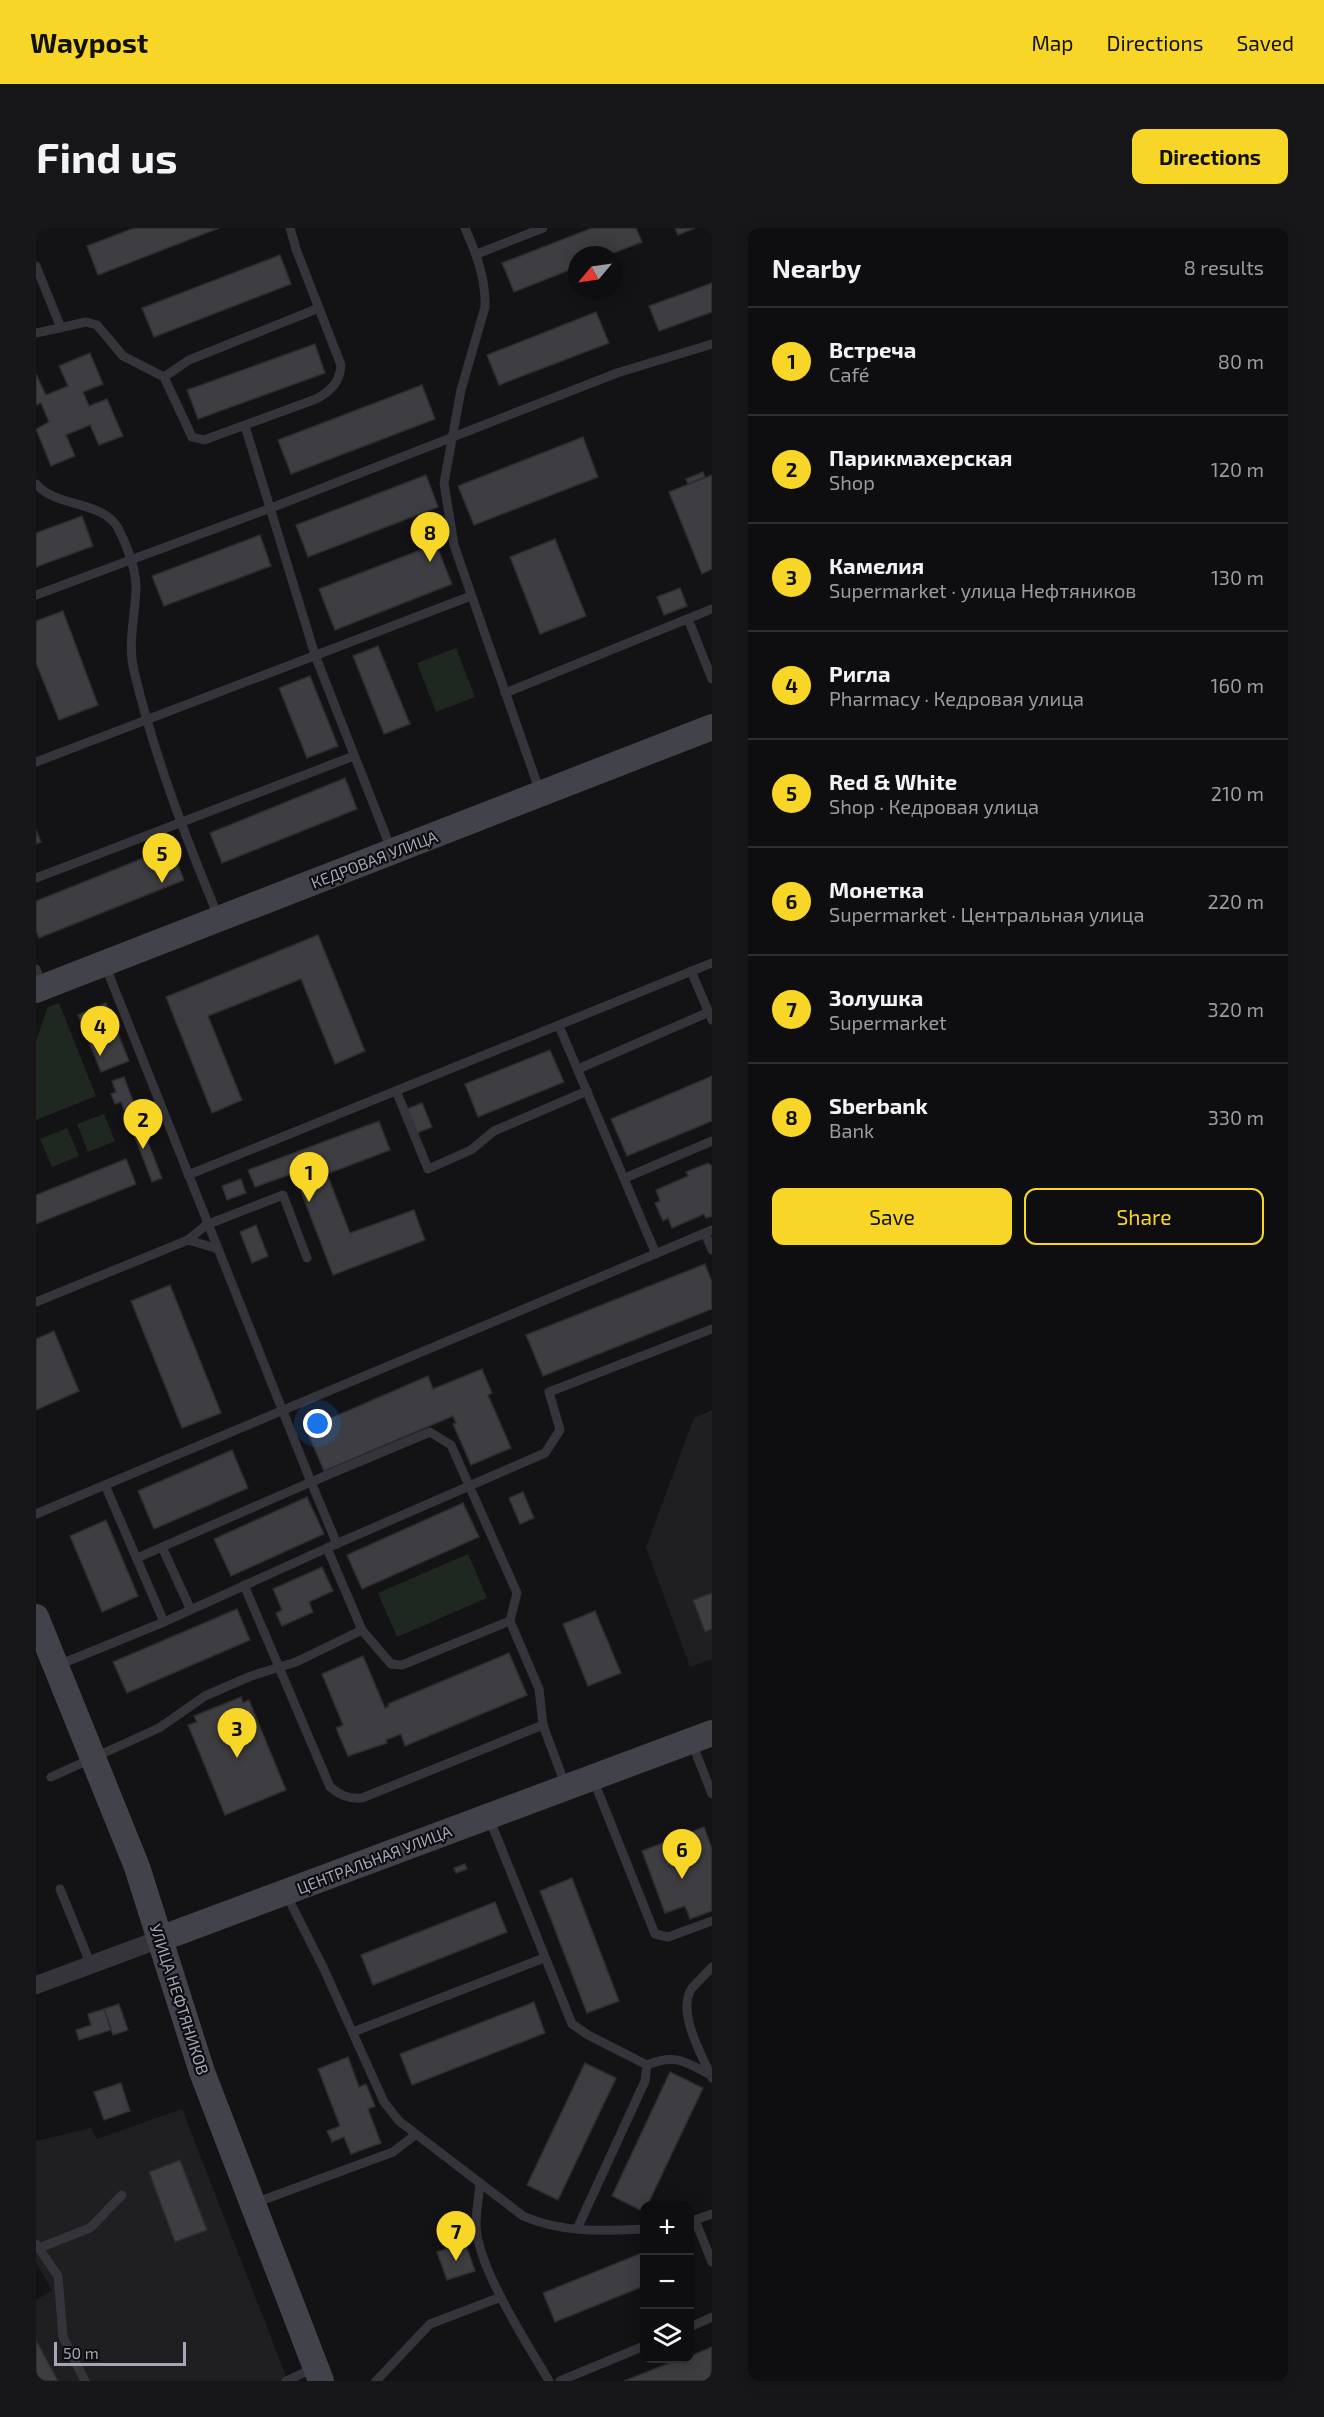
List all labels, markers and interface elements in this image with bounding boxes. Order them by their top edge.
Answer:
text: Waypost [30,25,148,59]
text: Map [1031,30,1074,55]
text: Directions [1107,30,1203,55]
text: Saved [1236,30,1294,55]
button: Directions [1132,129,1288,184]
text: Find us [36,131,178,181]
north arrow [568,246,622,300]
text: Nearby [772,252,861,283]
text: 8 results [1184,255,1264,279]
text: Встреча [829,336,916,362]
text: 1 [787,349,796,373]
text: 80 m [1218,349,1264,373]
text: Café [829,362,870,386]
text: Парикмахерская [829,444,1012,470]
text: 2 [786,457,797,481]
text: 120 m [1211,457,1264,481]
text: Shop [829,470,875,494]
pin: 8 [410,512,450,562]
text: Камелия [829,552,924,578]
text: 3 [786,565,797,589]
text: 130 m [1211,565,1264,589]
text: Supermarket · улица Нефтяников [829,578,1136,602]
text: Ригла [829,660,891,686]
text: 4 [785,673,798,697]
text: 160 m [1211,673,1264,697]
text: Pharmacy · Кедровая улица [829,686,1084,710]
text: Red & White [829,768,957,794]
text: 5 [786,781,797,805]
text: 210 m [1211,781,1264,805]
text: Shop · Кедровая улица [829,794,1039,818]
street label: КЕДРОВАЯ УЛИЦА [308,826,440,892]
pin: 5 [142,834,182,883]
text: Монетка [829,876,924,902]
text: 6 [786,889,797,913]
text: 220 m [1207,889,1264,913]
text: Supermarket · Центральная улица [829,902,1145,926]
text: Золушка [829,984,923,1010]
text: 7 [786,997,797,1021]
text: 320 m [1208,997,1264,1021]
pin: 4 [80,1006,120,1056]
text: Supermarket [829,1010,947,1034]
text: Sberbank [829,1092,928,1118]
pin: 2 [124,1100,162,1149]
text: 8 [785,1105,798,1129]
text: 330 m [1208,1105,1264,1129]
text: Bank [829,1118,874,1142]
pin: 1 [290,1152,328,1202]
button: Save [772,1188,1012,1245]
button: Share [1024,1188,1264,1245]
your location [303,1409,332,1438]
pin: 3 [218,1708,256,1758]
street label: ЦЕНТРАЛЬНАЯ УЛИЦА [294,1821,454,1897]
pin: 6 [662,1830,702,1879]
street label: УЛИЦА НЕФТЯНИКОВ [147,1921,213,2077]
map controls [640,2201,694,2363]
button: + [640,2201,694,2255]
pin: 7 [436,2212,476,2261]
button: − [640,2255,694,2309]
button: layers [640,2309,694,2363]
scale bar [54,2339,186,2366]
text: 50 m [63,2343,99,2362]

